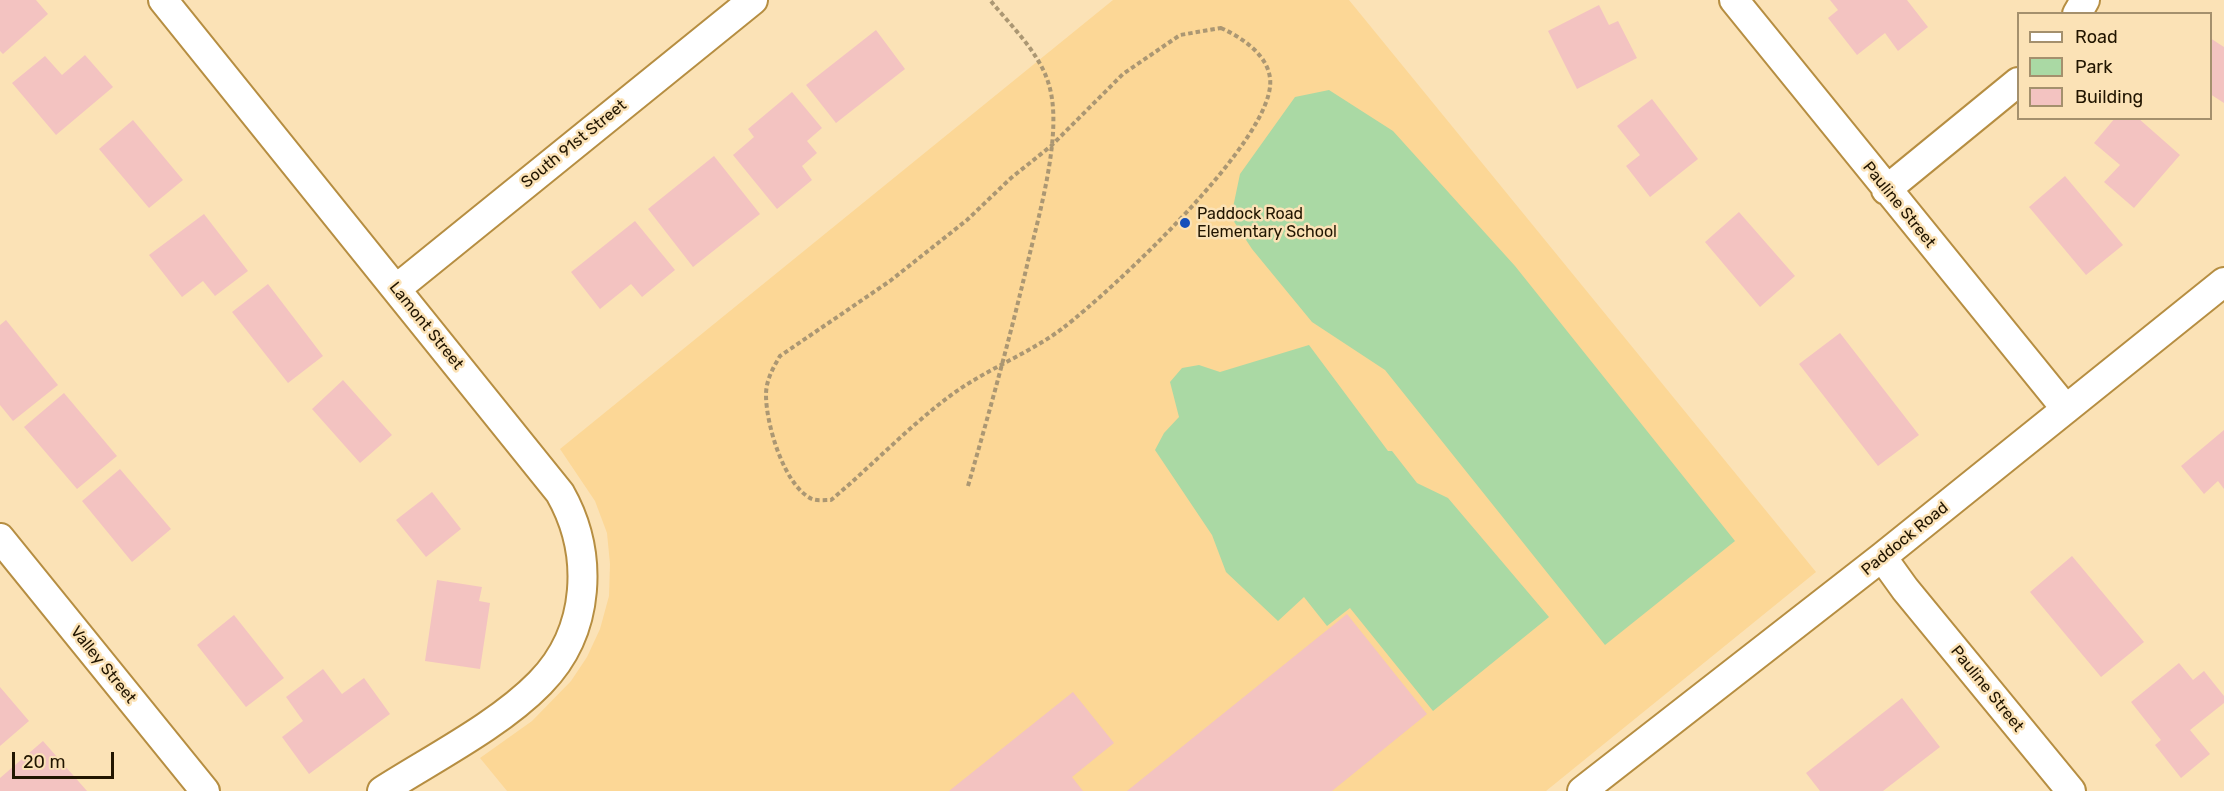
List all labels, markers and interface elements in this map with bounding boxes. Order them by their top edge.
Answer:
legend [2017,12,2212,120]
text: Road [2075,26,2118,48]
text: Park [2075,56,2112,78]
text: Building [2075,86,2143,108]
street label: South 91st Street [518,96,630,192]
street label: Pauline Street [1858,158,1940,252]
place label: Paddock Road Elementary School [1197,204,1337,242]
marker: Paddock Road Elementary School [1178,216,1192,230]
street label: Lamont Street [385,278,467,374]
street label: Paddock Road [1858,498,1952,580]
street label: Valley Street [66,622,140,708]
street label: Pauline Street [1946,642,2028,736]
scale bar [15,740,117,778]
text: 20 m [23,751,65,773]

